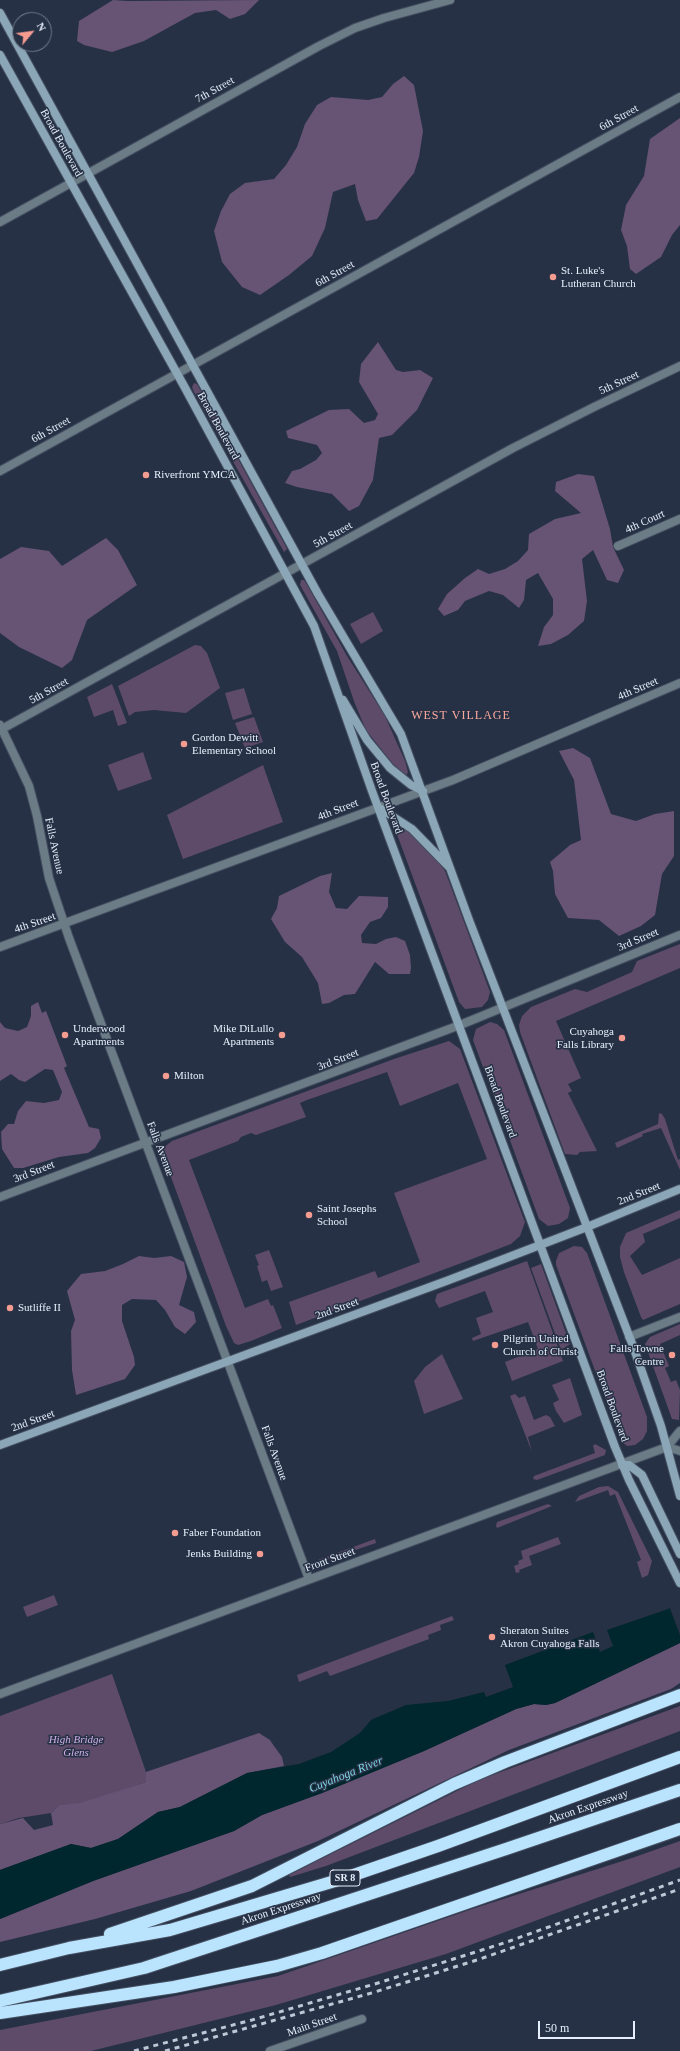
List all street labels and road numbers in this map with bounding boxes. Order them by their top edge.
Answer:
street label: 7th Street [193,74,237,106]
street label: 6th Street [597,102,641,134]
street label: Broad Boulevard [37,107,85,179]
street label: 6th Street [313,258,357,290]
street label: 5th Street [597,368,641,398]
street label: Broad Boulevard [194,390,242,462]
street label: 6th Street [29,414,73,446]
street label: 4th Court [623,507,667,537]
street label: 5th Street [311,519,355,551]
street label: 5th Street [27,675,71,707]
street label: 4th Street [616,675,660,703]
street label: Broad Boulevard [367,760,405,836]
street label: 4th Street [316,796,360,824]
street label: Falls Avenue [42,816,66,876]
street label: 4th Street [13,910,57,936]
street label: 3rd Street [616,926,660,954]
street label: 3rd Street [316,1046,360,1074]
street label: Broad Boulevard [481,1064,519,1140]
street label: Falls Avenue [144,1120,176,1178]
street label: 3rd Street [12,1158,56,1186]
street label: 2nd Street [616,1179,662,1209]
street label: 2nd Street [314,1295,360,1323]
street label: Broad Boulevard [593,1368,631,1444]
street label: 2nd Street [10,1407,56,1435]
street label: Falls Avenue [258,1424,290,1482]
street label: Front Street [303,1545,357,1575]
street label: Akron Expressway [546,1787,630,1827]
road number: SR 8 [330,1870,360,1886]
street label: Akron Expressway [239,1890,323,1928]
street label: Main Street [285,2010,339,2040]

